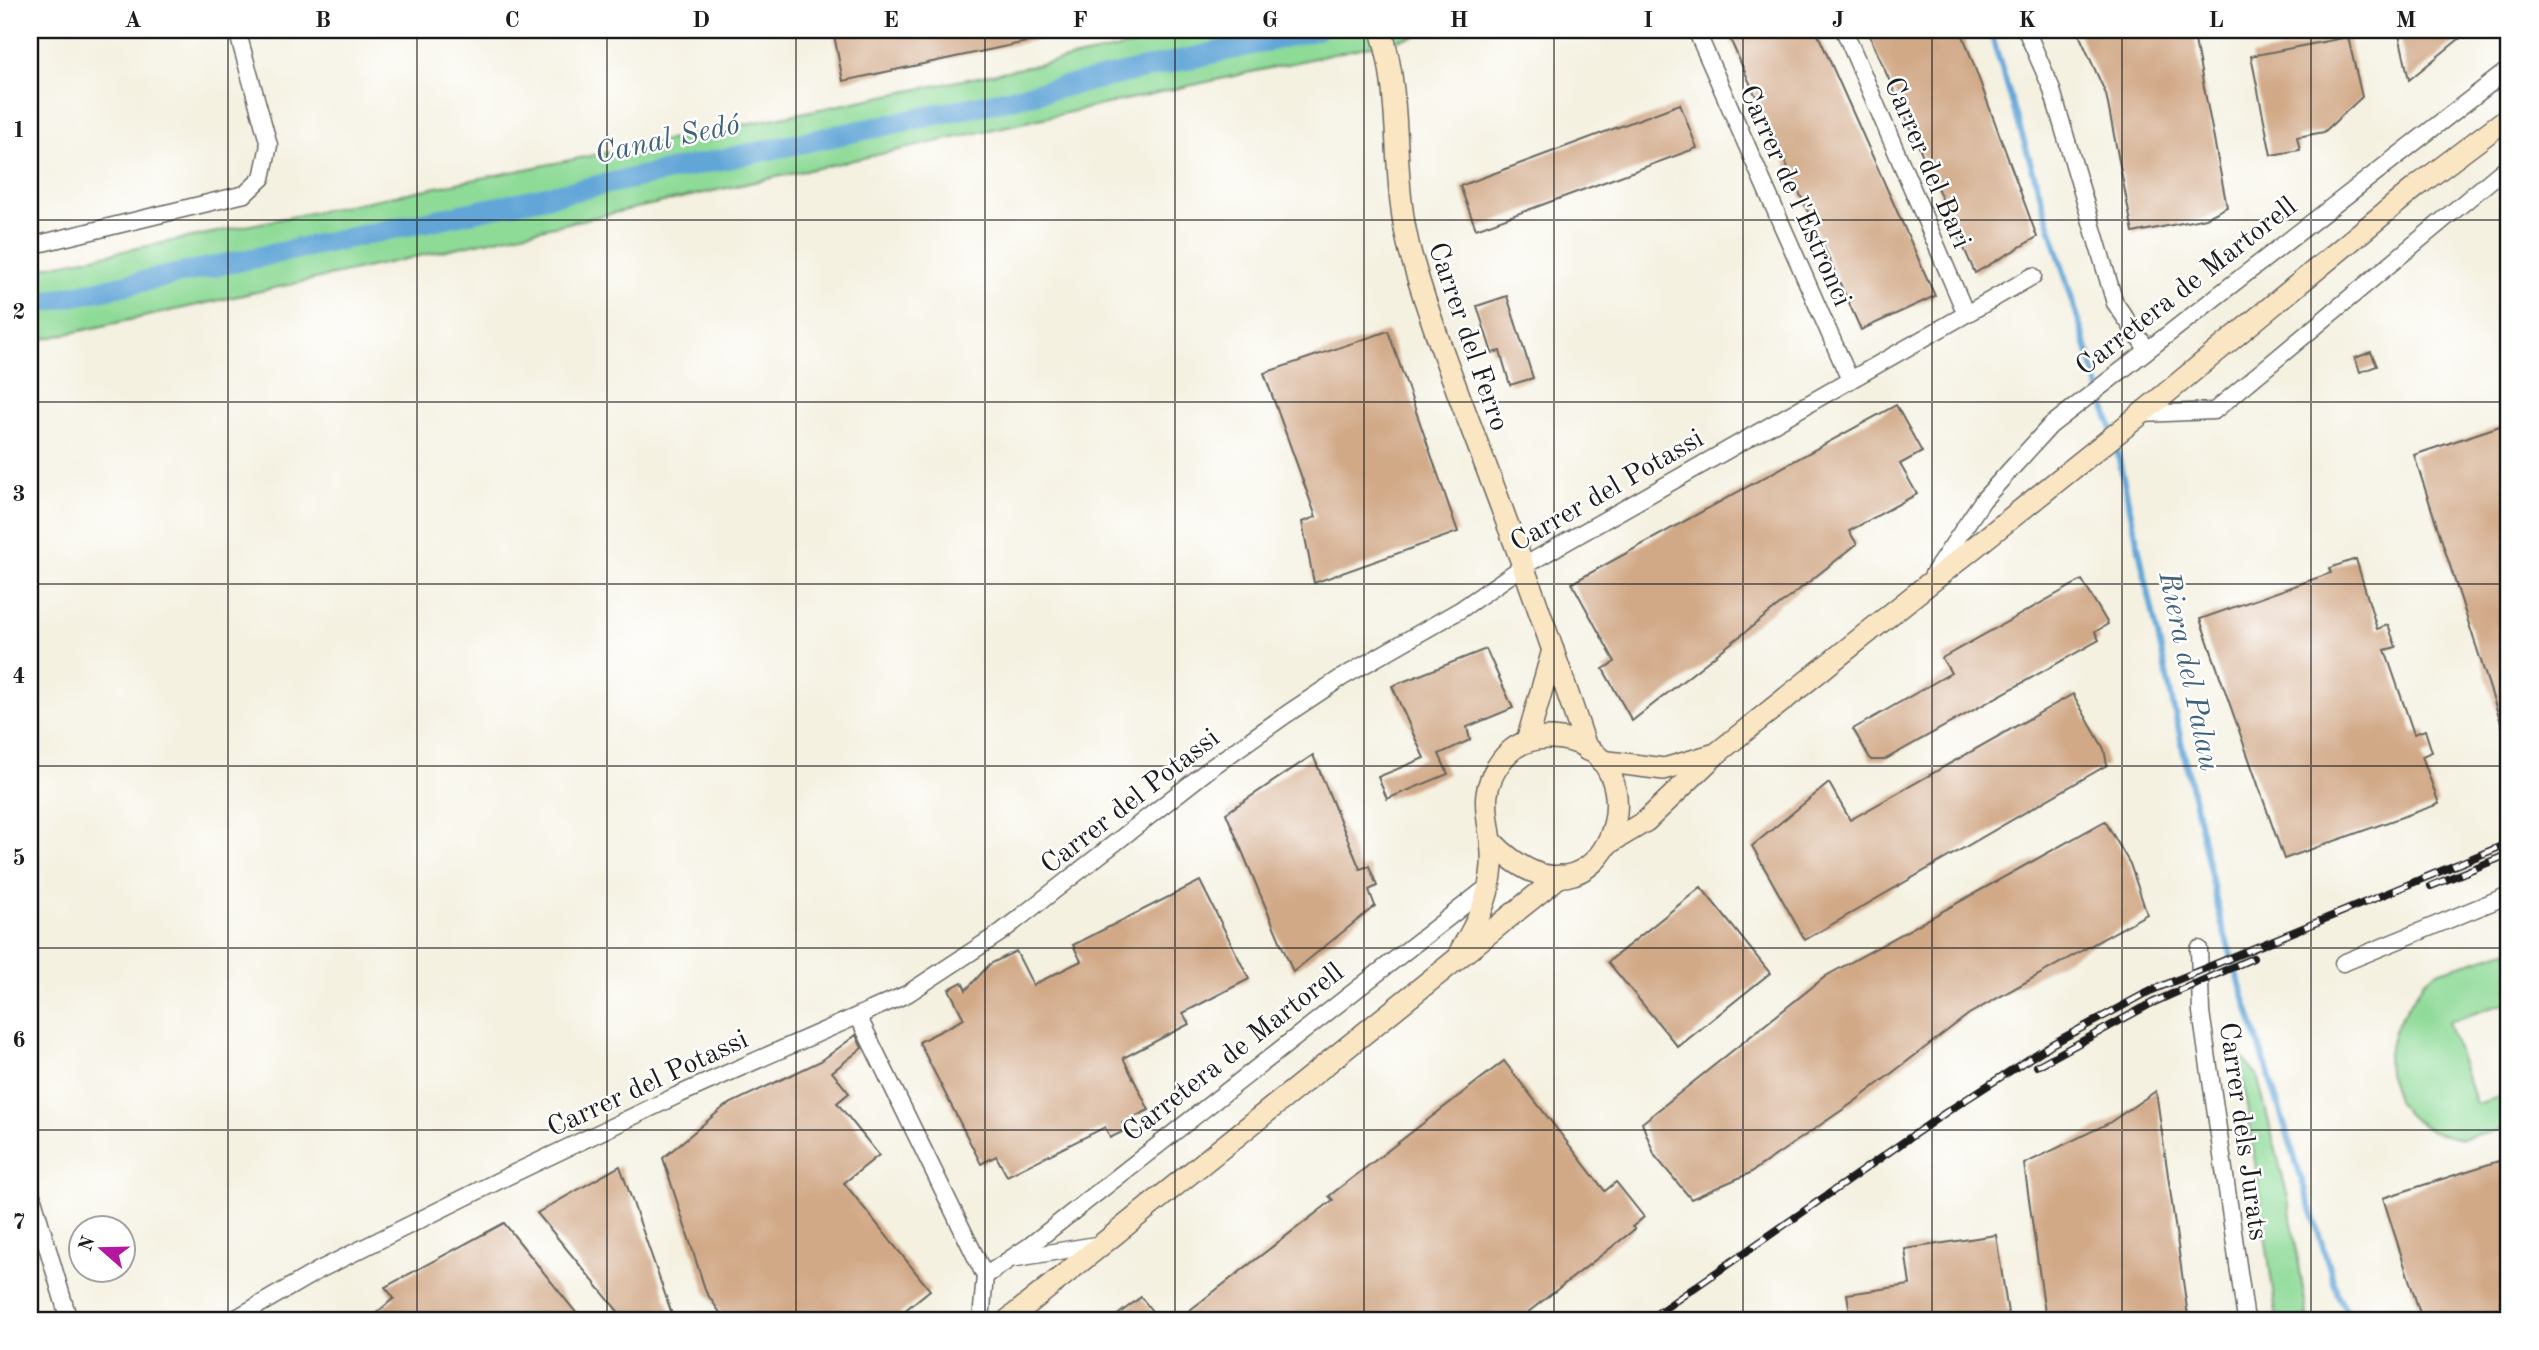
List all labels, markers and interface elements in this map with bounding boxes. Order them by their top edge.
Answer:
text: A [124,9,142,32]
text: B [315,9,331,32]
text: C [504,9,520,32]
text: D [692,9,710,32]
text: E [883,9,899,32]
text: F [1072,9,1088,32]
text: G [1262,9,1278,32]
text: H [1450,9,1468,32]
text: I [1643,9,1653,32]
text: J [1832,9,1844,32]
text: K [2018,9,2036,32]
text: L [2208,9,2224,32]
text: M [2396,9,2416,32]
street label: Carrer del Bari [1878,74,1975,253]
street label: Carrer de l'Estronci [1733,81,1856,311]
water label: Canal Sedó [592,110,744,170]
text: 1 [12,119,26,142]
street label: Carretera de Martorell [2071,193,2302,382]
street label: Carrer del Ferro [1422,239,1513,435]
text: 2 [12,301,26,324]
street label: Carrer del Potassi [1506,425,1709,558]
text: 3 [12,483,26,506]
water label: Riera del Palau [2152,568,2224,774]
text: 4 [12,665,26,688]
street label: Carrer del Potassi [1036,724,1225,880]
text: 5 [12,847,26,870]
street label: Carretera de Martorell [1118,959,1349,1148]
street label: Carrer dels Jurats [2213,1020,2271,1242]
street label: Carrer del Potassi [544,1026,753,1143]
text: 6 [12,1029,26,1052]
text: 7 [12,1211,26,1234]
north arrow [66,1214,136,1284]
text: N [77,1234,100,1254]

